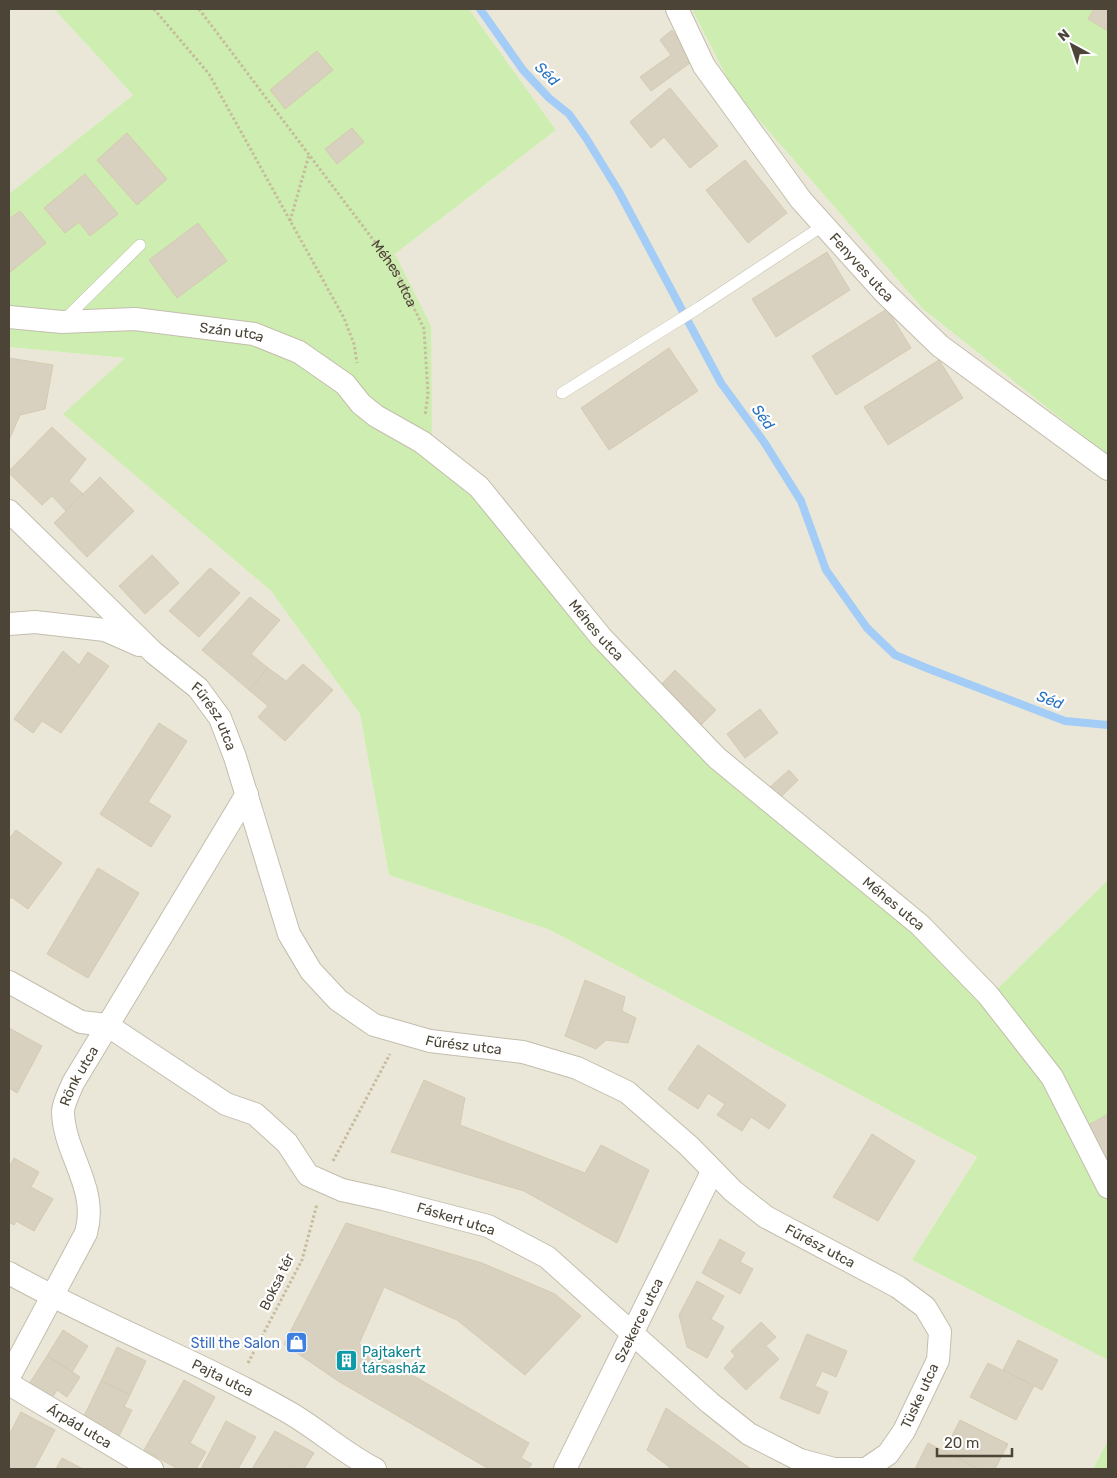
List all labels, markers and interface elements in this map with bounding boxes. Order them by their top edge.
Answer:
north arrow [1047,20,1097,70]
text: N [1055,26,1073,45]
water label: Séd [531,58,564,90]
street label: Fenyves utca [826,229,897,305]
street label: Méhes utca [368,236,421,309]
street label: Szán utca [199,319,267,346]
water label: Séd [748,401,779,434]
street label: Méhes utca [565,596,627,664]
street label: Fűrész utca [188,678,240,753]
water label: Séd [1034,687,1067,714]
street label: Méhes utca [859,873,928,934]
street label: Fűrész utca [424,1032,503,1058]
street label: Rönk utca [56,1043,102,1108]
street label: Fáskert utca [415,1199,497,1239]
street label: Fűrész utca [782,1220,858,1271]
street label: Boksa tér [256,1250,298,1313]
street label: Szekerce utca [611,1275,667,1365]
shop icon: Still the Salon [284,1331,308,1355]
place label: Still the Salon [191,1335,280,1352]
place label: Pajtakert társasház [362,1344,426,1377]
building icon: Pajtakert társasház [334,1348,358,1372]
street label: Pajta utca [189,1355,256,1400]
street label: Tüske utca [897,1361,943,1431]
street label: Árpád utca [44,1399,115,1452]
scale bar [937,1426,1012,1458]
text: 20 m [944,1434,979,1452]

